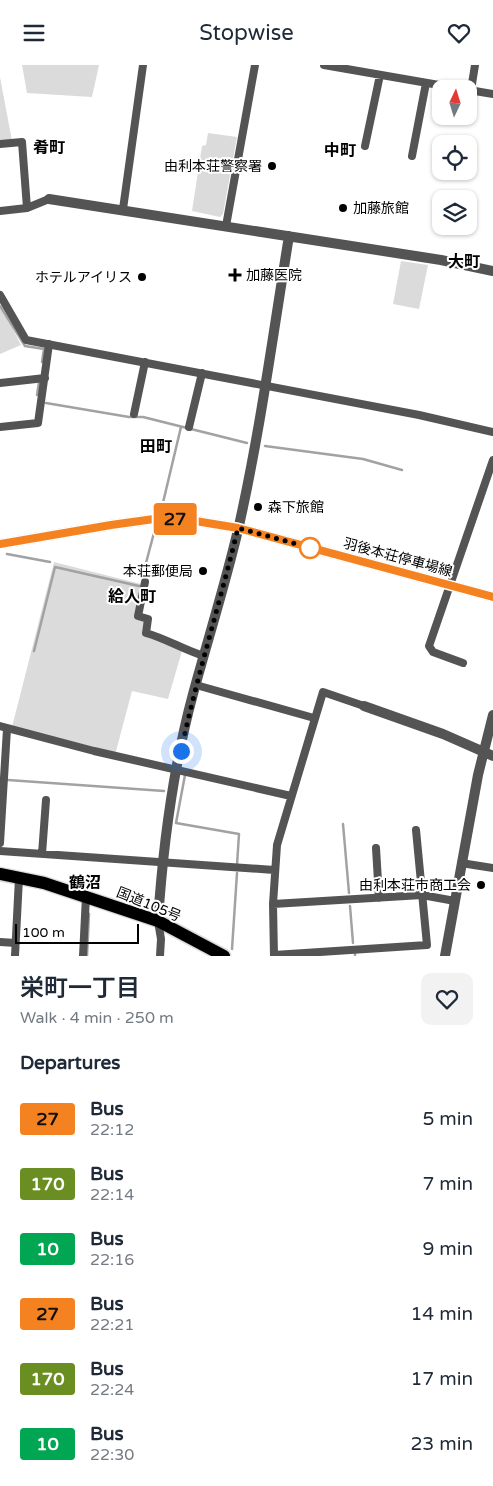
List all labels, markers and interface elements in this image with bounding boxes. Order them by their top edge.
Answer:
icon: menu [20,19,48,47]
icon: heart [445,19,473,47]
text: Stopwise [199,20,294,46]
north arrow [432,80,478,125]
map controls [432,80,477,235]
button: locate [432,135,477,180]
district label: 肴町 [33,138,65,158]
district label: 中町 [324,141,356,161]
place label: 由利本荘警察署 [164,158,262,175]
marker: 由利本荘警察署 [266,160,278,172]
button: layers [432,190,477,235]
place label: 加藤旅館 [353,200,409,217]
marker: 加藤旅館 [337,202,349,214]
district label: 大町 [448,252,480,272]
place label: 加藤医院 [246,267,302,284]
marker: 加藤医院 [228,268,242,282]
place label: ホテルアイリス [35,269,132,286]
marker: ホテルアイリス [136,271,148,283]
district label: 田町 [140,437,172,457]
place label: 森下旅館 [268,499,324,516]
marker: 森下旅館 [252,501,264,513]
line badge: 27 [152,503,198,535]
text: 27 [164,508,186,530]
street label: 羽後本荘停車場線 [342,535,454,580]
unlabelled marker [299,537,321,559]
place label: 本荘郵便局 [123,563,193,580]
marker: 本荘郵便局 [197,565,209,577]
district label: 給人町 [108,587,156,607]
your location [169,739,194,764]
district label: 鶴沼 [69,873,101,893]
place label: 由利本荘市商工会 [359,877,471,894]
marker: 由利本荘市商工会 [475,879,487,891]
street label: 国道105号 [114,884,184,925]
scale bar [15,921,139,944]
text: 100 m [22,924,65,941]
button: heart [421,973,473,1025]
text: 栄町一丁目 [20,974,140,1003]
text: Walk · 4 min · 250 m [20,1008,174,1028]
text: Departures [20,1052,120,1074]
text: Bus [90,1098,124,1120]
text: 27 [36,1108,59,1130]
text: 5 min [422,1108,473,1130]
text: 22:12 [90,1120,134,1140]
text: Bus [90,1163,124,1185]
text: 170 [31,1173,64,1195]
text: 7 min [422,1173,473,1195]
text: 22:14 [90,1185,134,1205]
text: Bus [90,1228,124,1250]
text: 10 [36,1238,59,1260]
text: 9 min [422,1238,473,1260]
text: 22:16 [90,1250,134,1270]
text: Bus [90,1293,124,1315]
text: 27 [36,1303,59,1325]
text: 14 min [410,1303,473,1325]
text: 22:21 [90,1315,134,1335]
text: Bus [90,1358,124,1380]
text: 170 [31,1368,64,1390]
text: 17 min [410,1368,473,1390]
text: 22:24 [90,1380,134,1400]
text: Bus [90,1423,124,1445]
text: 10 [36,1433,59,1455]
text: 23 min [410,1433,473,1455]
text: 22:30 [90,1445,134,1465]

